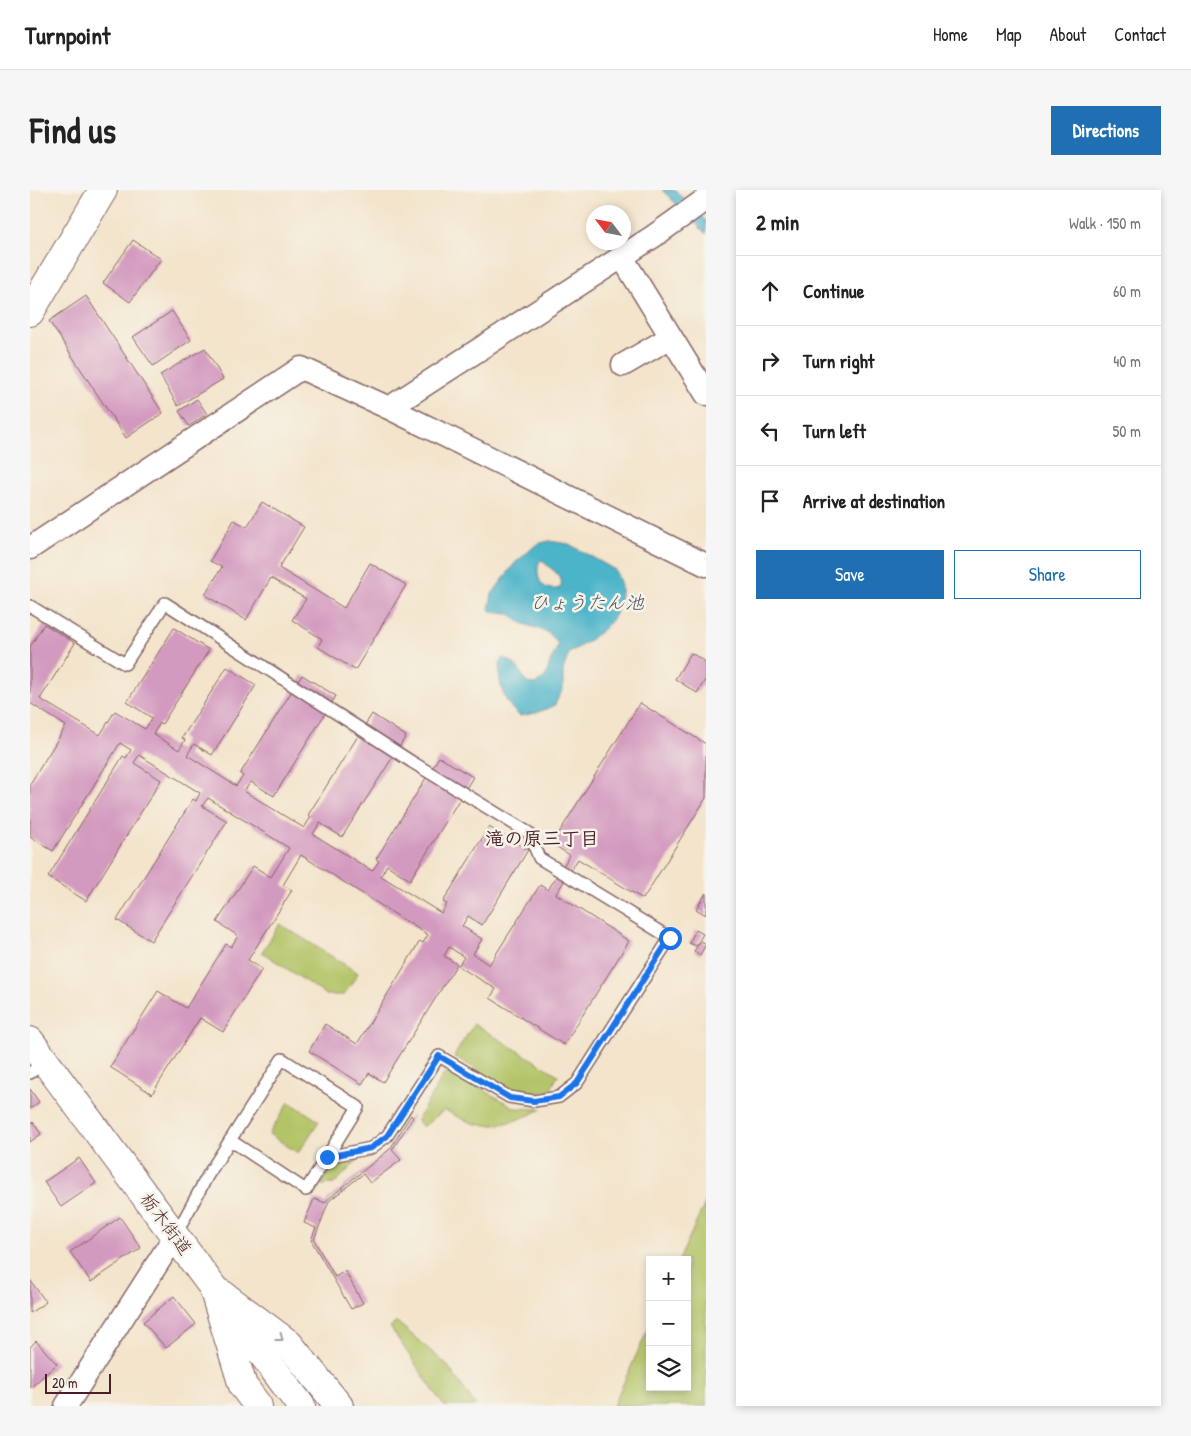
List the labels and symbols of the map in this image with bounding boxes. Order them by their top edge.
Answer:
north arrow [586,205,631,250]
water label: ひょうたん池 [530,589,645,615]
district label: 滝の原三丁目 [485,825,599,851]
route start [659,927,682,950]
route end [316,1146,339,1169]
street label: 栃木街道 [135,1187,198,1260]
one-way arrow [274,1332,283,1340]
scale bar [45,1371,111,1394]

